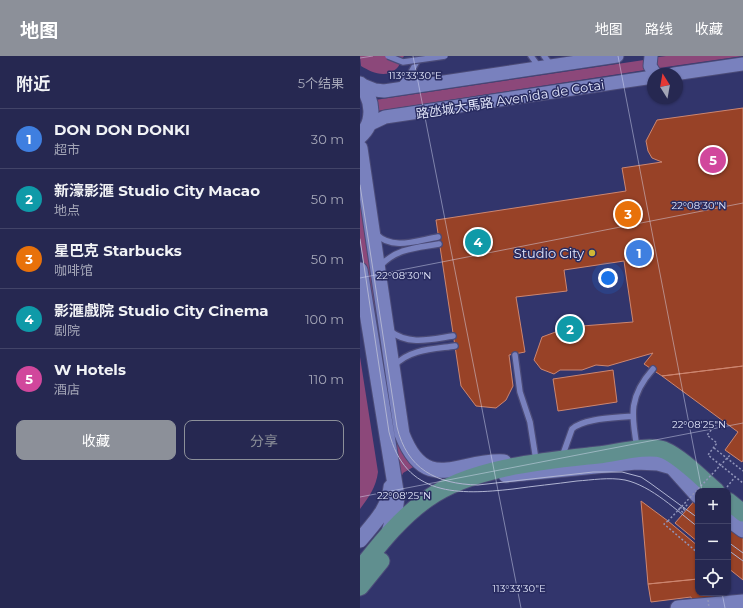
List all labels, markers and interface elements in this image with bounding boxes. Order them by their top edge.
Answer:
text: 地图 [20,19,58,42]
text: 地图 [595,20,623,38]
text: 路线 [645,20,673,38]
text: 收藏 [695,20,723,38]
north arrow [647,68,683,104]
text: 113°33'30"E [388,69,442,82]
text: 附近 [16,74,50,94]
text: 5个结果 [298,75,344,91]
street label: 路氹城大馬路 Avenida de Cotai [415,76,605,122]
text: DON DON DONKI [54,120,190,139]
text: 1 [26,131,32,147]
text: 30 m [311,131,344,147]
text: 超市 [54,141,80,157]
pin: 5 [700,145,726,175]
text: 新濠影滙 Studio City Macao [54,181,260,200]
text: 2 [25,191,33,207]
text: 50 m [311,191,344,207]
pin: 3 [615,199,641,229]
text: 22°08'30"N [672,199,727,212]
text: 地点 [54,202,80,218]
pin: 4 [465,227,491,257]
pin: 1 [626,238,652,268]
text: 星巴克 Starbucks [54,241,182,260]
place label: Studio City [514,245,585,261]
marker: Studio City [587,248,597,258]
text: 3 [25,251,33,267]
text: 50 m [311,251,344,267]
text: 咖啡馆 [54,262,93,278]
your location [598,268,618,288]
text: 22°08'30"N [377,269,432,282]
text: 影滙戲院 Studio City Cinema [54,301,269,320]
text: 4 [25,311,33,327]
text: 100 m [305,311,344,327]
pin: 2 [557,314,583,344]
text: 剧院 [54,322,80,338]
text: W Hotels [54,360,126,379]
text: 5 [25,371,33,387]
text: 110 m [309,371,344,387]
text: 酒店 [54,381,80,397]
text: 22°08'25"N [672,418,726,431]
button: 收藏 [16,420,176,460]
button: 分享 [184,420,344,460]
map controls [695,488,731,596]
button: + [695,488,731,524]
text: 22°08'25"N [377,489,431,502]
button: − [695,524,731,560]
button: locate [695,560,731,596]
text: 113°33'30"E [492,582,546,595]

